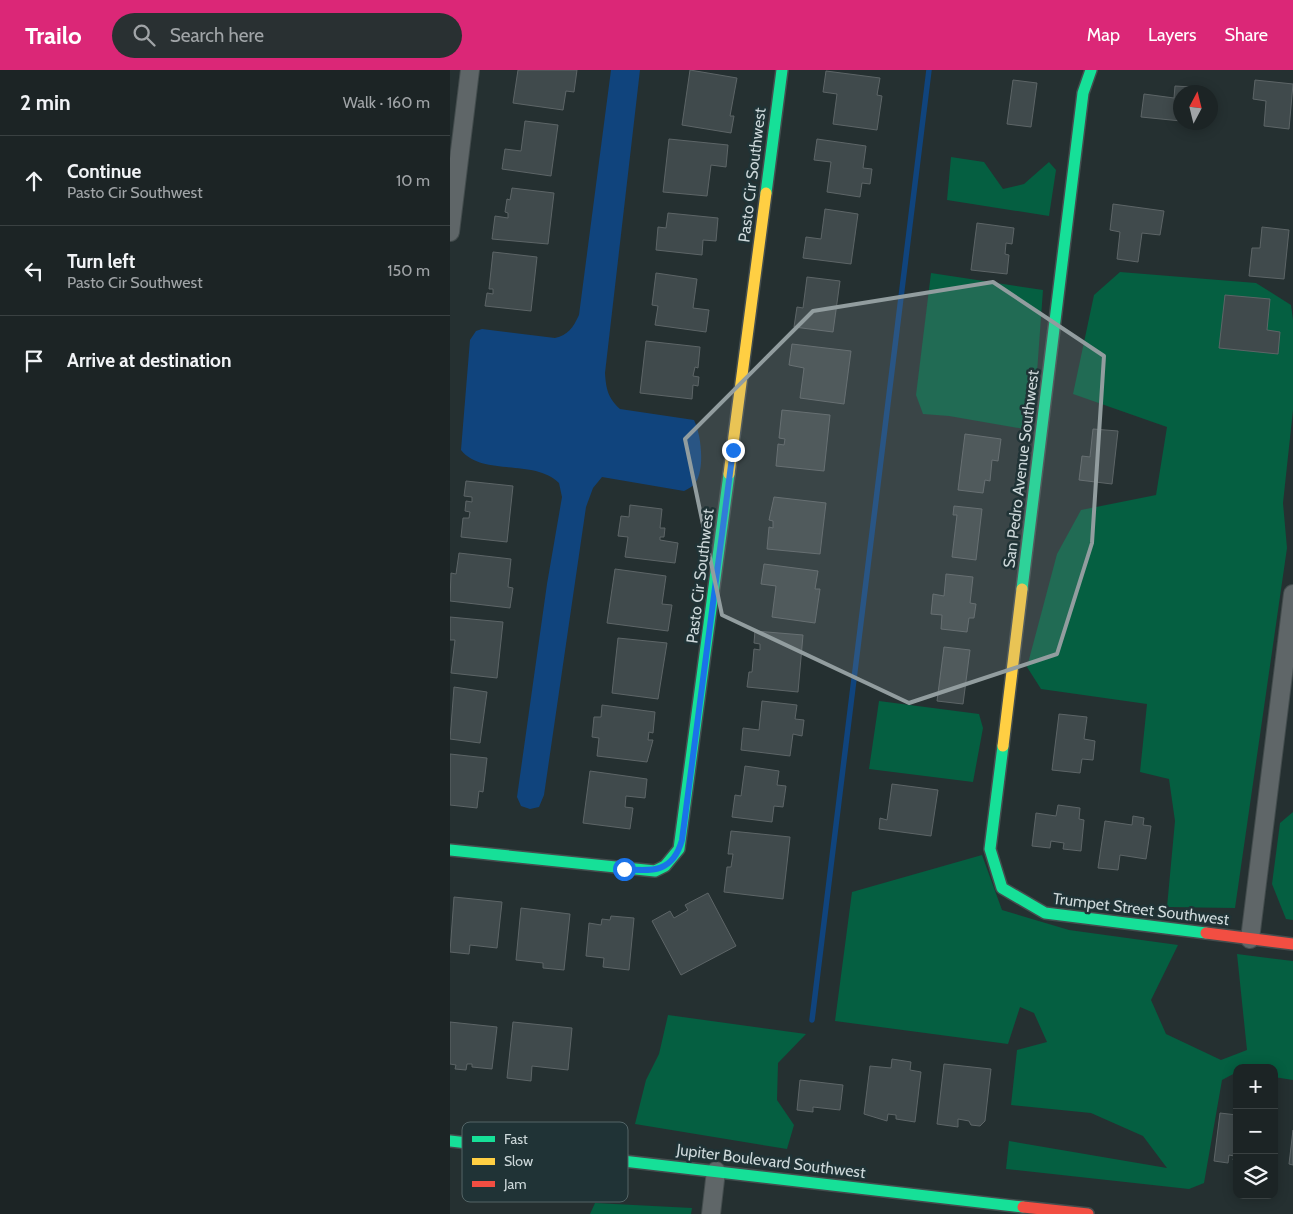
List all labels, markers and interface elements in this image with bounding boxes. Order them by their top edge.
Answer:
search box [112,13,462,58]
text: Trailo [25,21,82,50]
icon: search [130,21,158,49]
text: Search here [170,24,264,47]
text: Map [1087,24,1120,46]
text: Layers [1148,24,1197,46]
text: Share [1225,24,1268,46]
north arrow [1173,85,1218,130]
text: 2 min [20,90,71,115]
text: Walk · 160 m [343,93,430,112]
street label: Pasto Cir Southwest [734,106,770,243]
text: Continue [67,160,141,183]
icon: ahead [20,167,48,195]
text: 10 m [396,171,430,190]
text: Pasto Cir Southwest [67,183,203,202]
text: Turn left [67,250,135,273]
icon: left [20,257,48,285]
text: 150 m [387,261,430,280]
text: Pasto Cir Southwest [67,273,203,292]
icon: arrive [20,347,48,375]
text: Arrive at destination [67,349,231,372]
street label: San Pedro Avenue Southwest [999,368,1043,569]
route end [722,439,745,462]
street label: Pasto Cir Southwest [682,507,718,644]
route start [613,858,636,881]
street label: Trumpet Street Southwest [1052,889,1231,929]
map controls [1233,1064,1278,1199]
button: + [1233,1064,1278,1109]
button: − [1233,1109,1278,1154]
legend [462,1122,628,1202]
text: Fast [504,1130,528,1148]
street label: Jupiter Boulevard Southwest [674,1140,867,1182]
text: Slow [504,1152,533,1170]
button: layers [1233,1154,1278,1199]
text: Jam [503,1175,526,1193]

